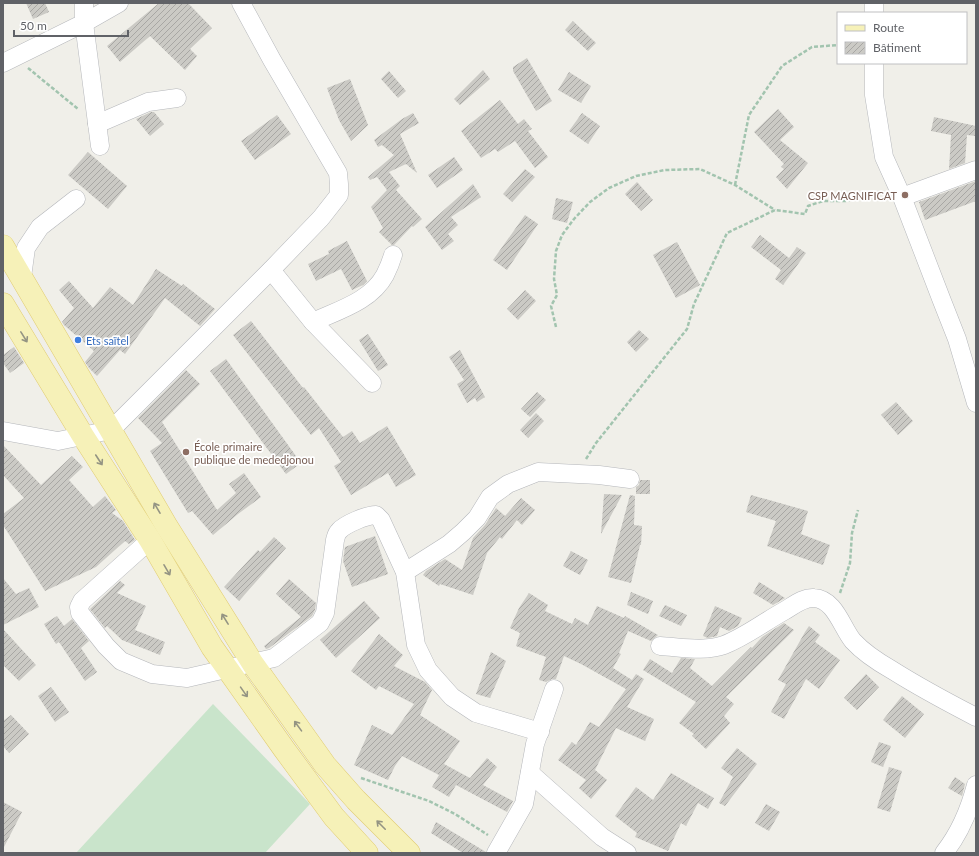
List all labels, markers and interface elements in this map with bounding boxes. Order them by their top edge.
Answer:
scale bar [14,12,128,38]
legend [837,12,967,64]
text: 50 m [20,18,47,33]
text: Route [873,20,904,35]
text: Bâtiment [873,40,922,55]
place label: CSP MAGNIFICAT [808,189,897,202]
marker: CSP MAGNIFICAT [900,190,910,200]
one-way arrow [20,331,28,342]
place label: Ets saïtel [86,334,129,347]
marker: Ets saïtel [73,335,83,345]
place label: École primaire publique de mededjonou [194,440,314,466]
marker: École primaire publique de mededjonou [181,447,191,457]
one-way arrow [95,454,103,466]
one-way arrow [152,502,160,514]
one-way arrow [164,564,172,576]
one-way arrow [221,614,229,625]
one-way arrow [240,686,248,697]
one-way arrow [294,721,302,732]
one-way arrow [376,820,386,830]

